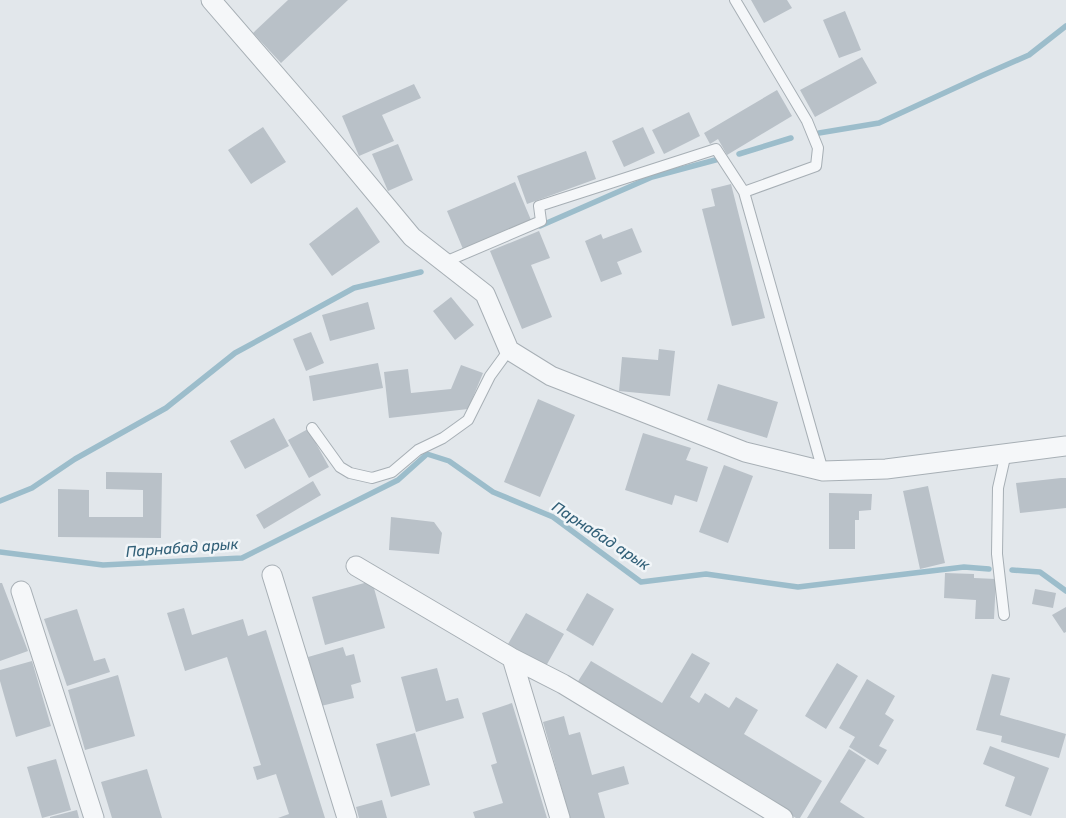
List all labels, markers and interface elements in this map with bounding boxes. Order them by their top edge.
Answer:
water label: Парнабад арык [549,498,654,575]
water label: Парнабад арык [125,535,240,561]

